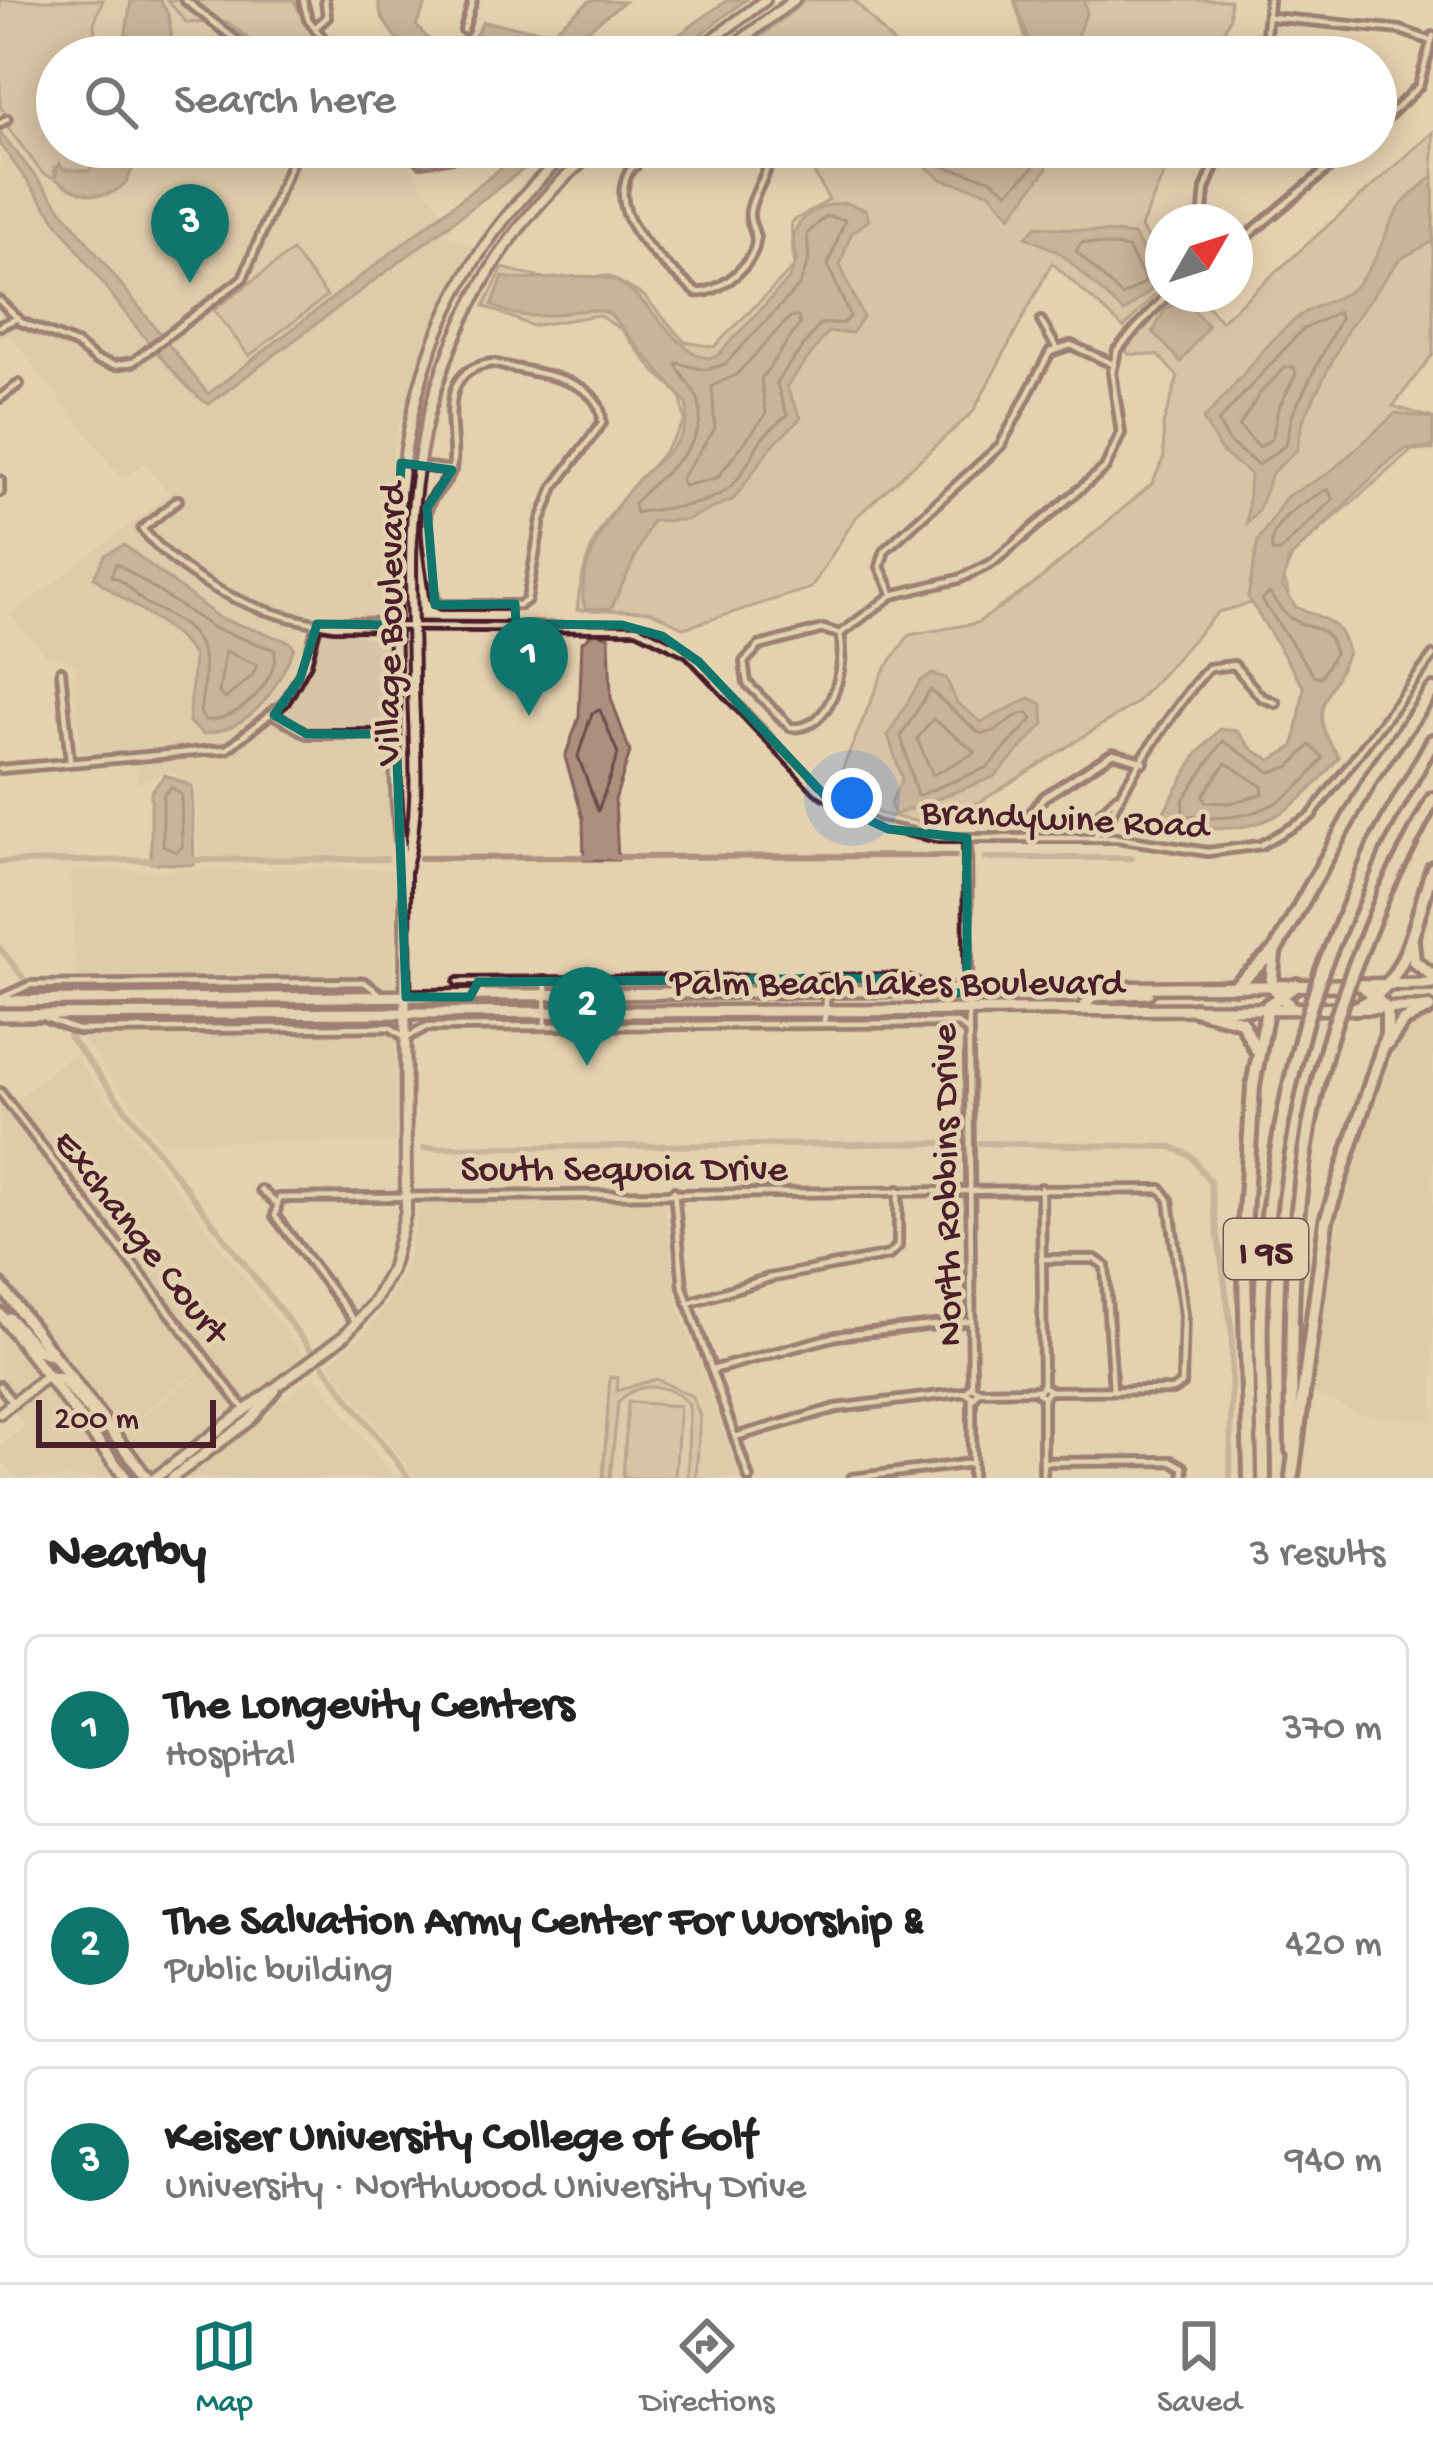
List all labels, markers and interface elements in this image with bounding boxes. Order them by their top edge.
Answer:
search box [36,36,1397,168]
icon: search [78,69,144,135]
text: Search here [174,76,396,129]
pin: 3 [151,184,229,283]
north arrow [1145,204,1253,312]
street label: Village Boulevard [368,479,419,767]
pin: 1 [490,617,568,716]
your location [822,768,882,828]
street label: Brandywine Road [919,791,1213,853]
street label: Palm Beach Lakes Boulevard [668,963,1127,1009]
pin: 2 [548,967,626,1066]
street label: North Robbins Drive [924,1022,976,1347]
street label: Exchange Court [40,1123,239,1358]
street label: South Sequoia Drive [460,1149,788,1195]
road number: I 95 [1224,1219,1308,1279]
scale bar [36,1394,216,1447]
text: 200 m [54,1402,139,1440]
text: Nearby [48,1526,206,1586]
text: 3 results [1250,1533,1385,1579]
text: The Longevity Centers [165,1681,574,1734]
text: 1 [82,1707,98,1753]
text: 370 m [1282,1707,1382,1753]
text: Hospital [165,1734,296,1780]
text: The Salvation Army Center For Worship & [165,1897,923,1950]
text: 2 [80,1923,100,1969]
text: 420 m [1285,1923,1382,1969]
text: Public building [165,1950,393,1996]
text: Keiser University College of Golf [165,2113,756,2166]
text: 3 [80,2139,100,2185]
text: 940 m [1285,2139,1382,2185]
text: University · Northwood University Drive [165,2166,806,2212]
tab: Map [191,2313,257,2423]
tab: Directions [640,2313,774,2423]
tab: Saved [1157,2313,1242,2423]

